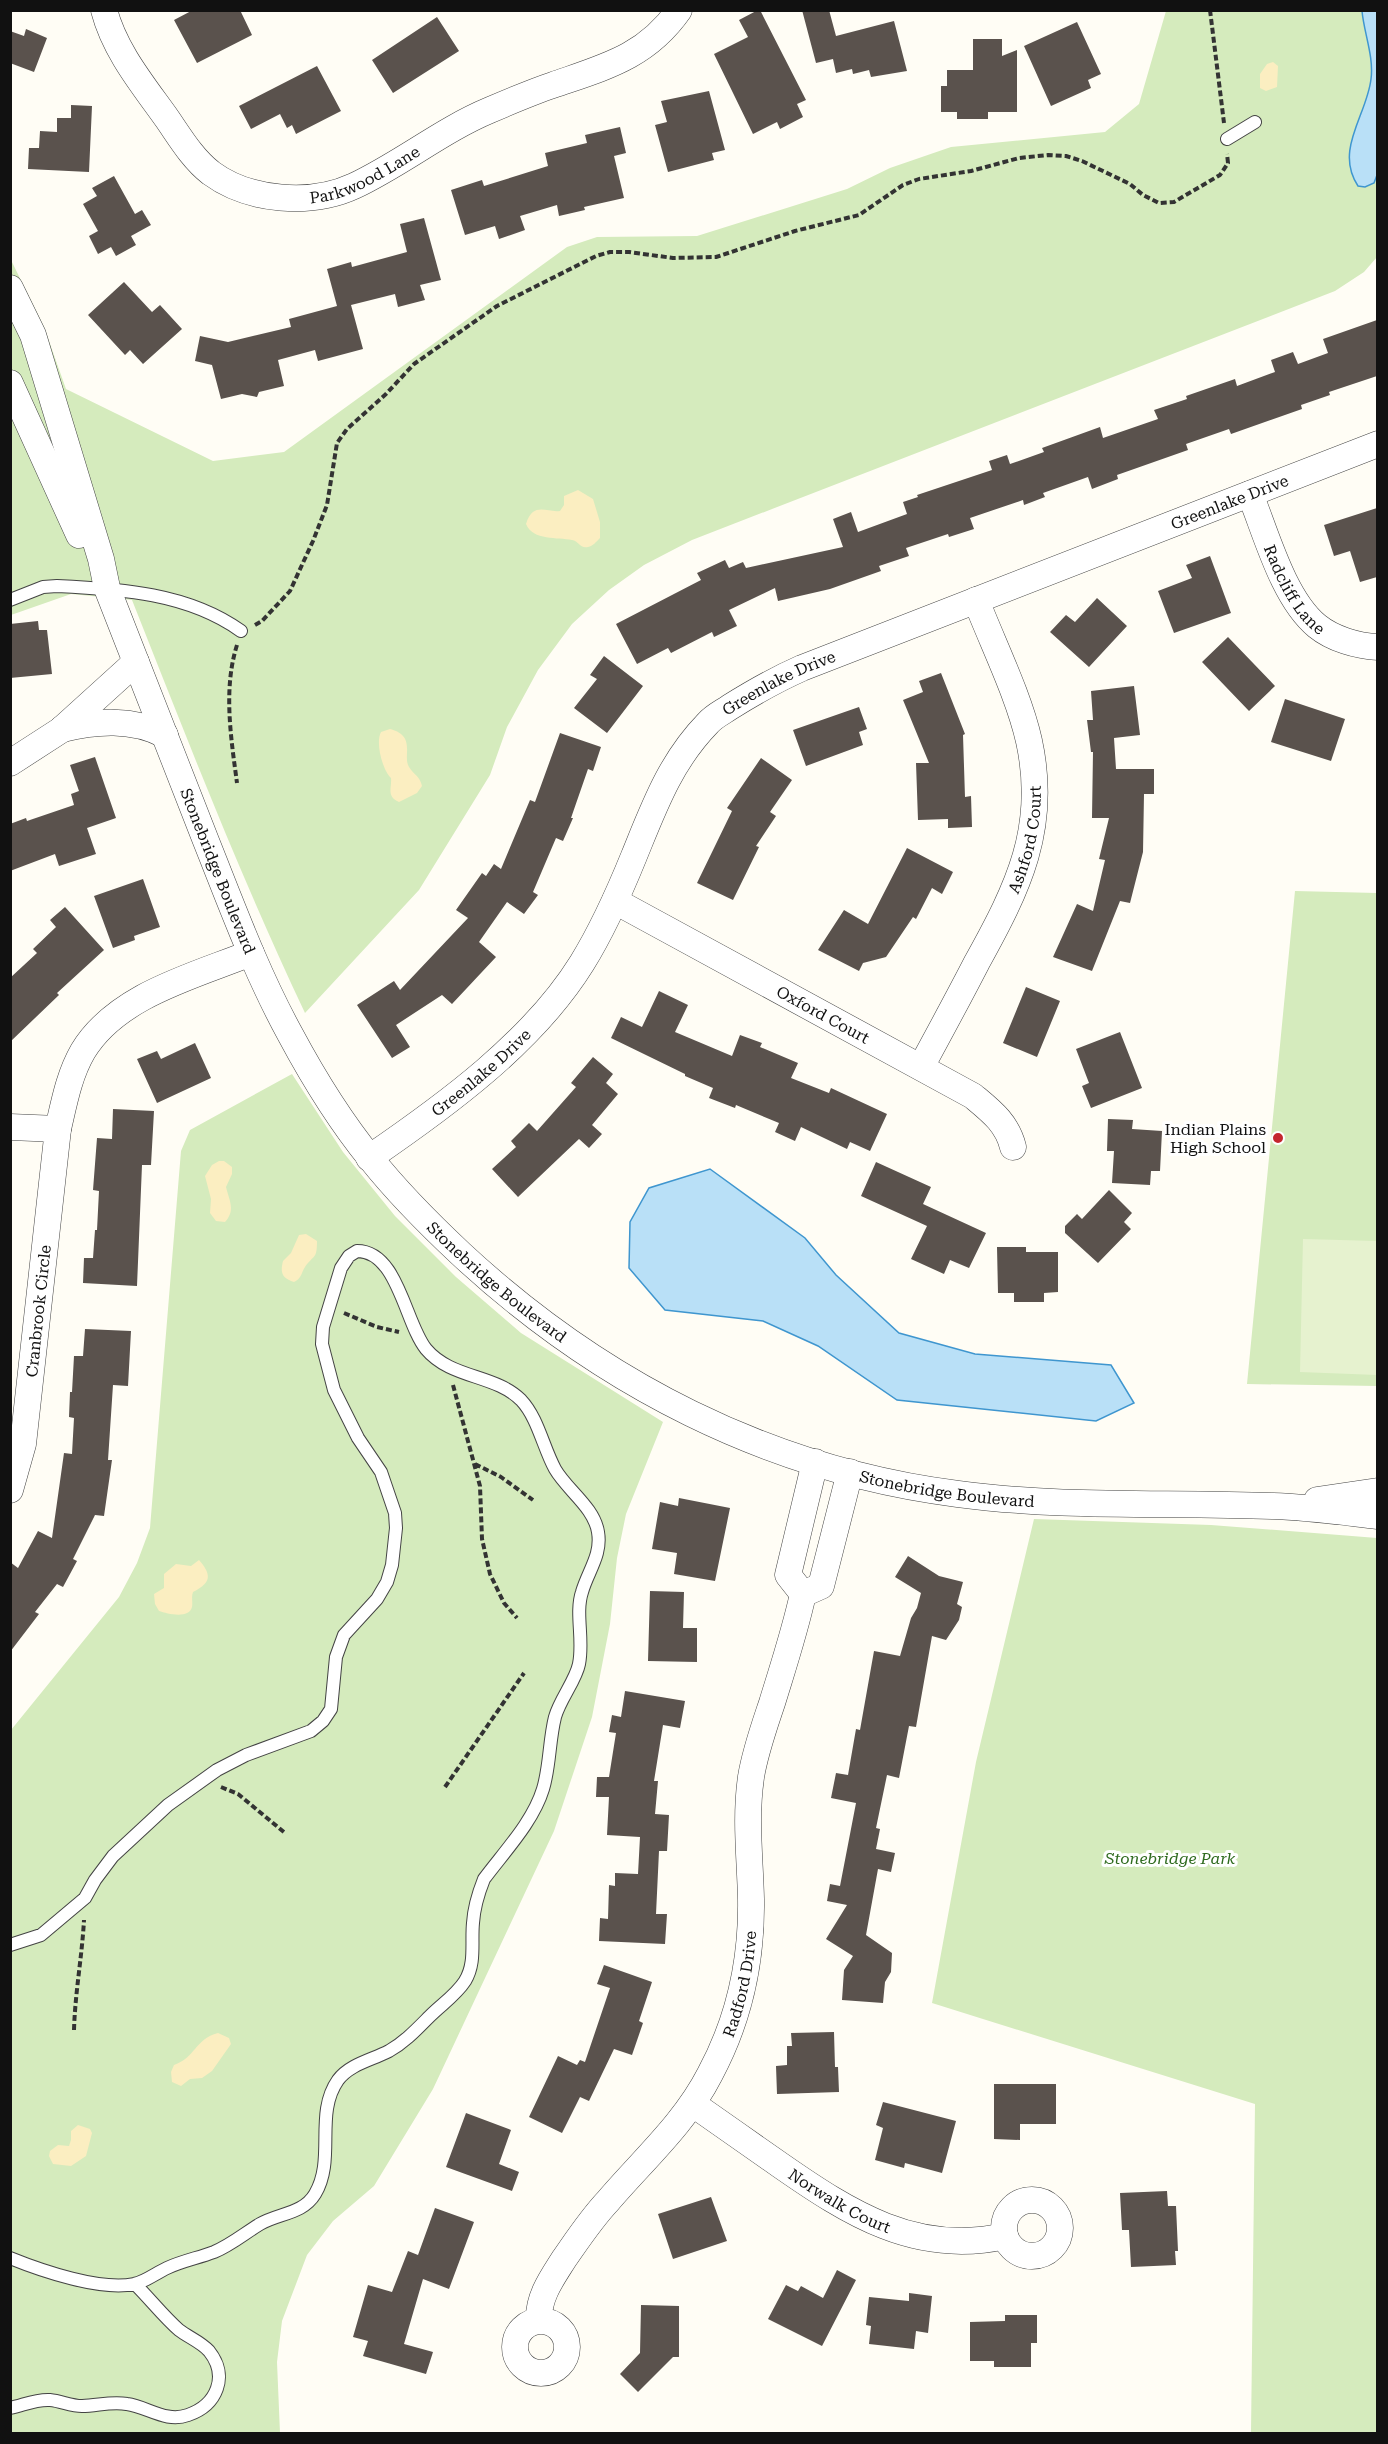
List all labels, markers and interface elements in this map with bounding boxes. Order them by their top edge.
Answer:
street label: Parkwood Lane [308,142,423,207]
street label: Greenlake Drive [1168,471,1291,534]
street label: Radcliff Lane [1260,542,1329,639]
street label: Greenlake Drive [719,647,838,720]
street label: Stonebridge Boulevard [176,785,259,957]
street label: Ashford Court [1004,785,1045,896]
street label: Oxford Court [773,982,873,1048]
street label: Greenlake Drive [428,1025,535,1121]
place label: Indian Plains High School [1164,1120,1266,1157]
marker: Indian Plains High School [1271,1131,1285,1145]
street label: Stonebridge Boulevard [423,1218,570,1347]
street label: Cranbrook Circle [22,1244,55,1378]
street label: Stonebridge Boulevard [857,1467,1035,1511]
park label: Stonebridge Park [1104,1849,1236,1868]
street label: Radford Drive [719,1930,760,2040]
street label: Norwalk Court [785,2165,893,2237]

